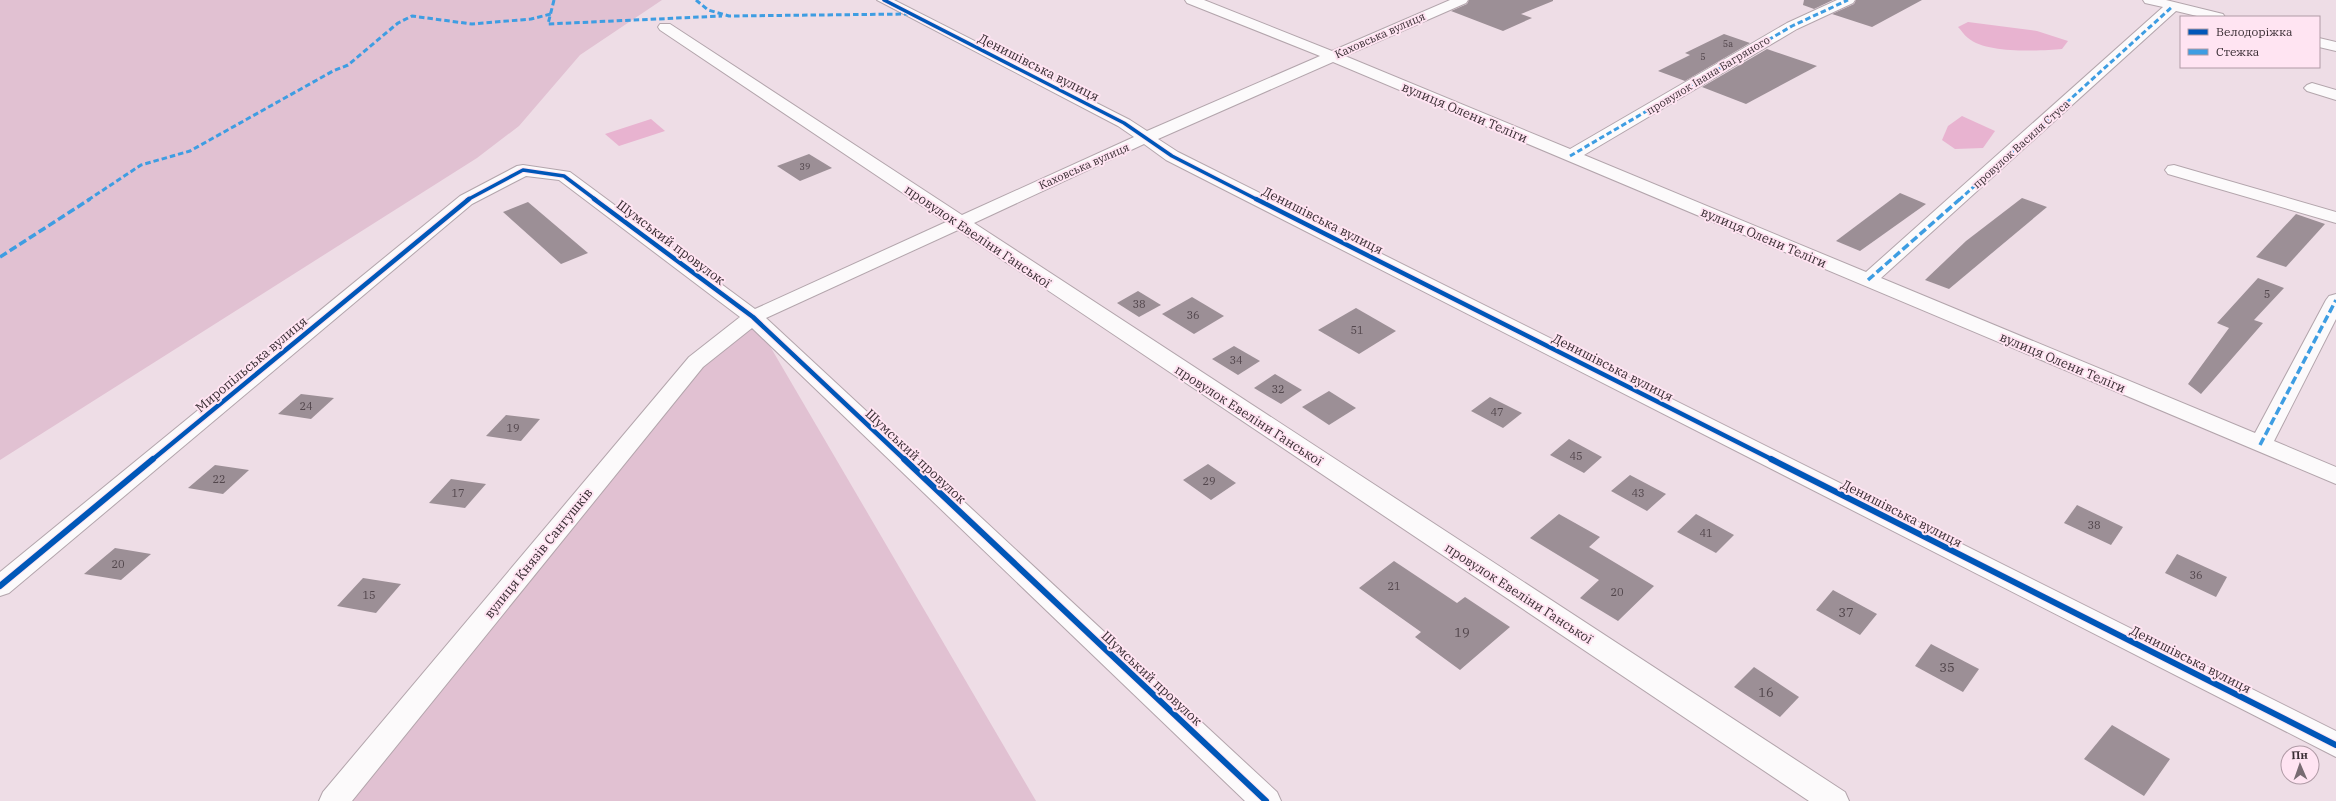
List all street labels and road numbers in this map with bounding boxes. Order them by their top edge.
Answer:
street label: Каховська вулиця [1333,9,1427,61]
street label: Денишівська вулиця [976,30,1102,105]
street label: провулок Івана Багряного [1644,33,1772,117]
street label: вулиця Олени Теліги [1399,78,1530,147]
street label: провулок Василя Стуса [1970,97,2072,191]
street label: Каховська вулиця [1037,140,1131,192]
street label: провулок Евеліни Ганської [901,181,1054,292]
street label: Денишівська вулиця [1260,183,1386,258]
street label: Шумський провулок [613,196,729,289]
street label: вулиця Олени Теліги [1698,203,1829,272]
street label: Миропільська вулиця [192,313,311,416]
street label: вулиця Олени Теліги [1997,328,2128,397]
street label: Денишівська вулиця [1550,330,1676,405]
street label: провулок Евеліни Ганської [1172,361,1326,470]
street label: Шумський провулок [862,405,970,508]
street label: Денишівська вулиця [1839,476,1965,551]
street label: вулиця Князів Сангушків [481,485,596,622]
street label: провулок Евеліни Ганської [1442,539,1596,648]
street label: Денишівська вулиця [2128,622,2254,697]
street label: Шумський провулок [1098,627,1206,730]

